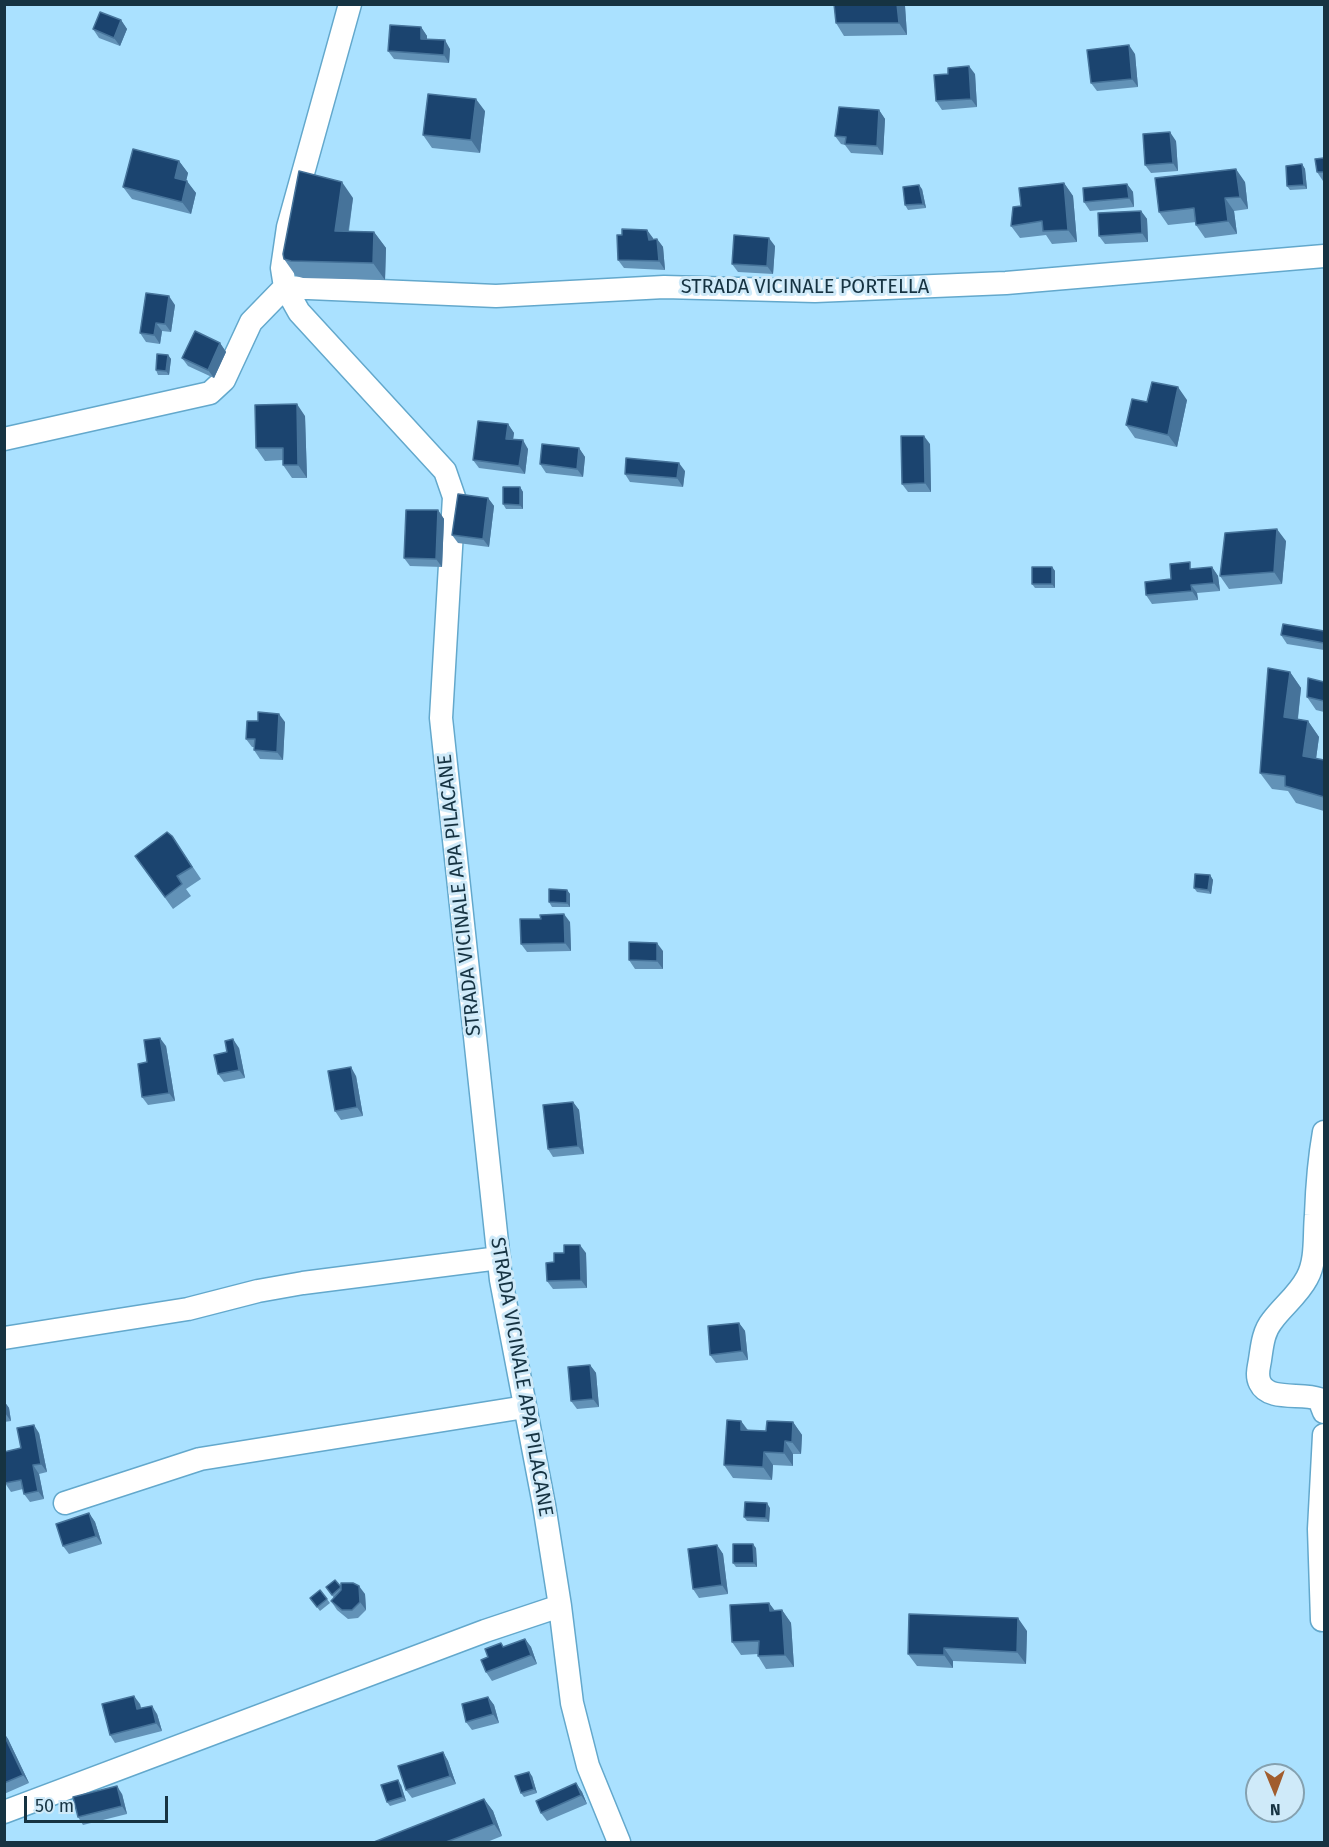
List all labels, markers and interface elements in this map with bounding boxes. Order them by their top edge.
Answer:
street label: STRADA VICINALE PORTELLA [681,275,929,299]
street label: STRADA VICINALE APA PILACANE [433,753,487,1037]
street label: STRADA VICINALE APA PILACANE [485,1235,557,1519]
north arrow [1245,1763,1305,1823]
scale bar [27,1784,171,1822]
text: 50 m [35,1795,74,1817]
text: N [1270,1800,1281,1819]

